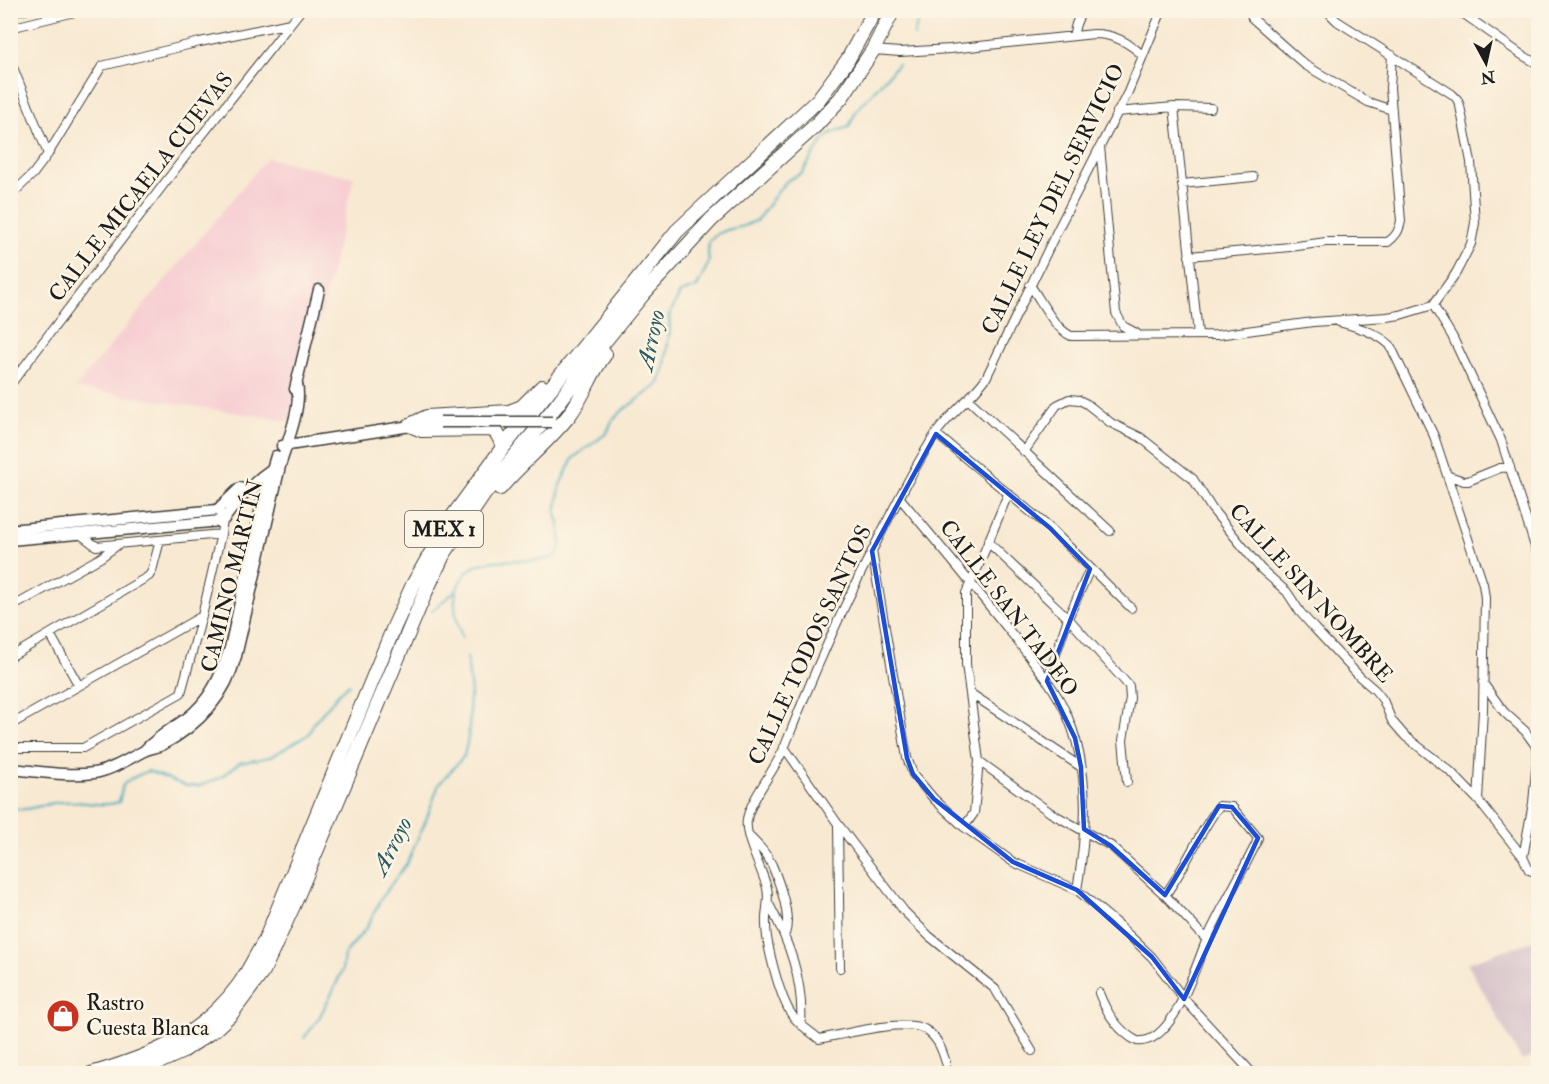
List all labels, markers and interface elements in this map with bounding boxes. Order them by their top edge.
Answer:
north arrow [1456,33,1516,93]
street label: CALLE LEY DEL SERVICIO [975,59,1131,339]
street label: CALLE MICAELA CUEVAS [42,66,240,308]
text: N [1479,66,1497,88]
water label: Arroyo [629,307,673,376]
street label: CAMINO MARTÍN [195,476,270,675]
street label: CALLE SIN NOMBRE [1223,497,1399,689]
road number: MEX 1 [405,511,483,547]
street label: CALLE SAN TADEO [933,514,1085,702]
street label: CALLE TODOS SANTOS [742,520,878,770]
water label: Arroyo [363,812,420,883]
place label: Rastro Cuesta Blanca [86,989,210,1042]
shop icon: Rastro Cuesta Blanca [45,998,81,1034]

